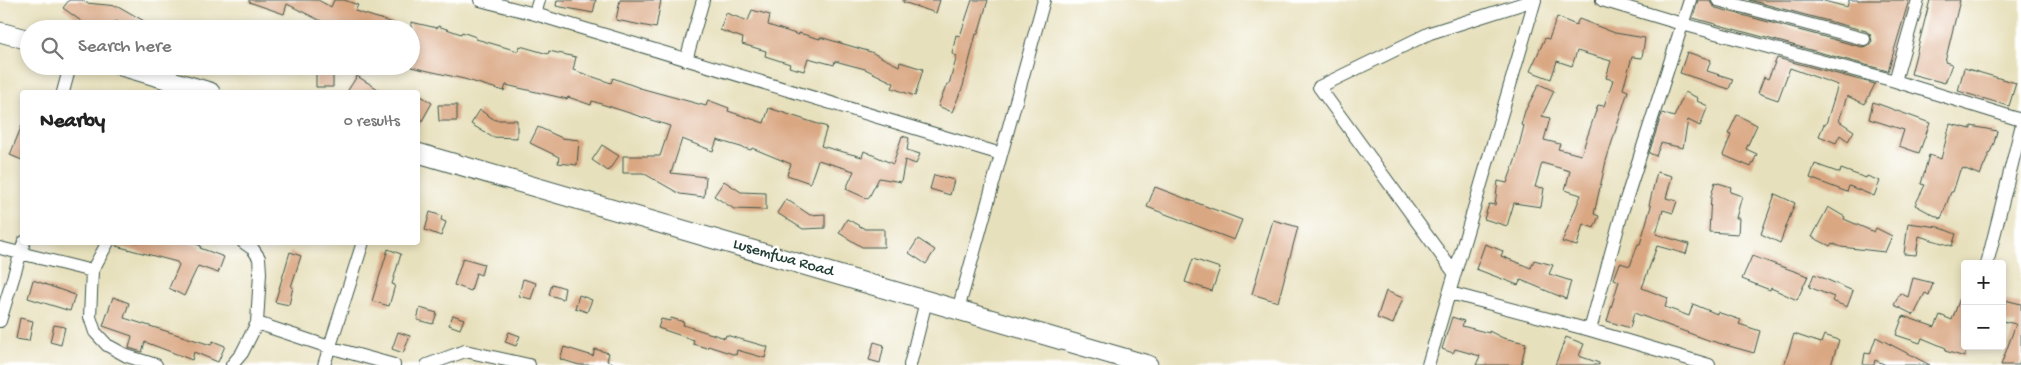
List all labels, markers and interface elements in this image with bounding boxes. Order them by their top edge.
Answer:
search box [20,20,420,75]
icon: search [38,34,66,62]
text: Search here [78,36,172,59]
text: Nearby [40,110,105,135]
text: 0 results [344,113,400,132]
street label: Lusemfwa Road [730,236,837,283]
map controls [1961,260,2006,350]
button: + [1961,260,2006,305]
button: − [1961,305,2006,350]

